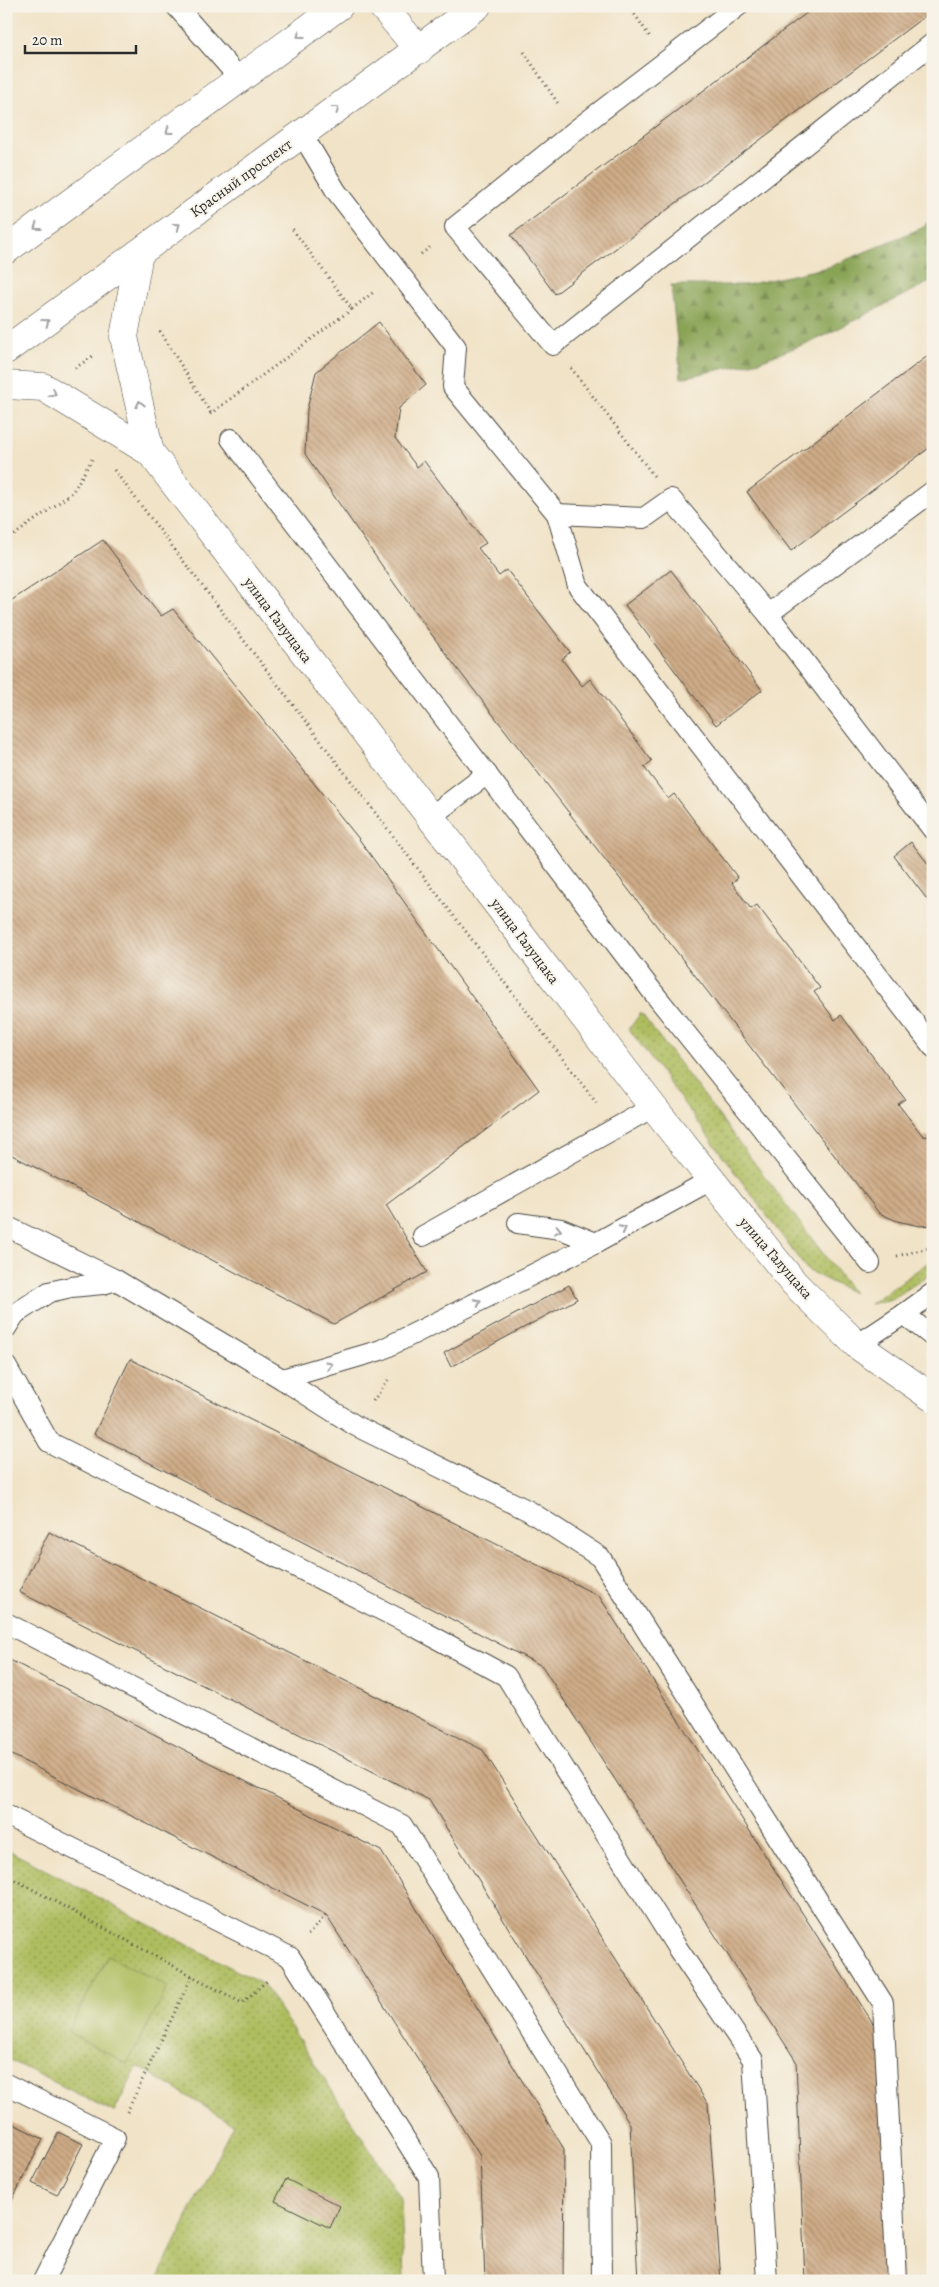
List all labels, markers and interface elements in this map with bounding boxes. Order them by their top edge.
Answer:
scale bar [25,22,136,54]
one-way arrow [296,29,306,38]
text: 20 m [32,30,63,50]
one-way arrow [330,106,340,115]
one-way arrow [165,125,175,134]
street label: Красный проспект [186,134,296,222]
one-way arrow [34,221,43,230]
one-way arrow [171,223,180,231]
one-way arrow [40,319,49,327]
one-way arrow [48,386,57,396]
one-way arrow [135,400,146,409]
street label: улица Галущака [239,572,317,667]
street label: улица Галущака [486,893,564,988]
street label: улица Галущака [734,1212,817,1303]
one-way arrow [553,1224,562,1235]
one-way arrow [618,1225,627,1235]
one-way arrow [473,1298,482,1308]
one-way arrow [324,1361,333,1371]

